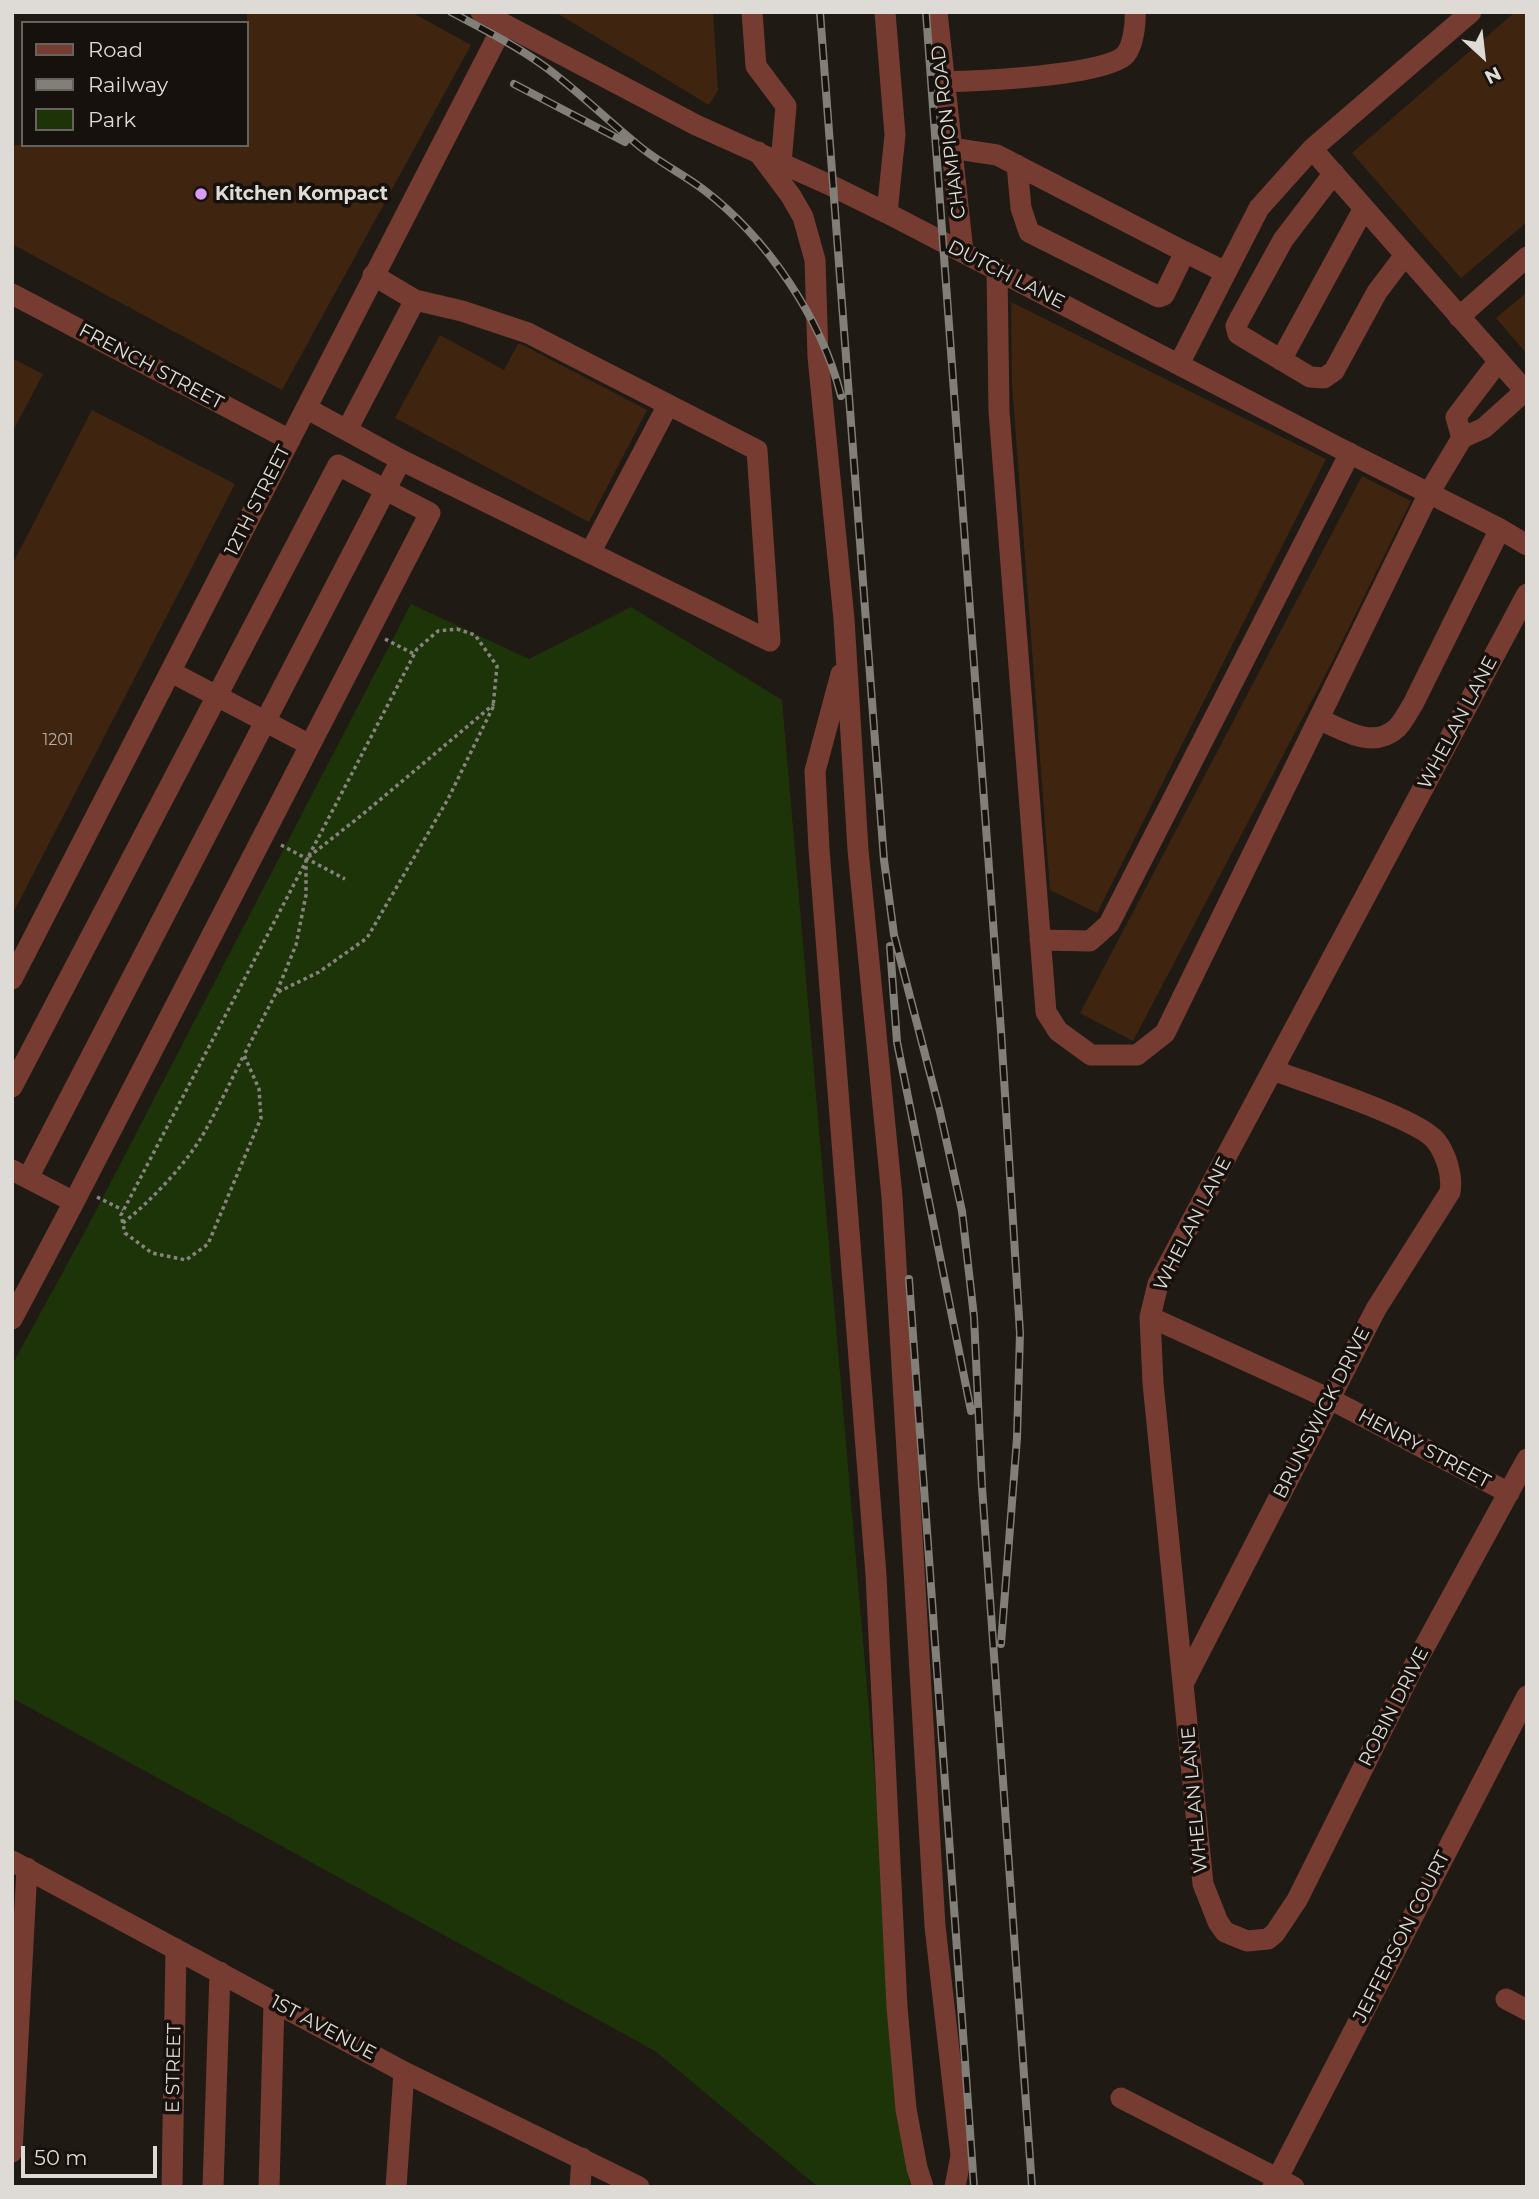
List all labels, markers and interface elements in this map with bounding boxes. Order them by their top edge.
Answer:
legend [21,21,248,147]
north arrow [1448,21,1518,91]
text: Road [88,37,143,62]
street label: CHAMPION ROAD [927,44,971,220]
text: N [1481,61,1505,89]
text: Railway [88,72,168,97]
text: Park [88,107,136,132]
place label: Kitchen Kompact [215,183,388,205]
marker: Kitchen Kompact [193,186,209,202]
street label: DUTCH LANE [944,236,1068,314]
street label: FRENCH STREET [75,319,227,415]
street label: 12TH STREET [220,442,296,560]
street label: WHELAN LANE [1413,653,1503,793]
house number: 1201 [42,730,74,750]
street label: WHELAN LANE [1149,1153,1237,1295]
street label: BRUNSWICK DRIVE [1269,1323,1375,1503]
street label: HENRY STREET [1354,1405,1494,1493]
street label: ROBIN DRIVE [1354,1644,1434,1770]
street label: WHELAN LANE [1177,1726,1213,1874]
street label: JEFFERSON COURT [1349,1848,1455,2026]
street label: 1ST AVENUE [266,1991,380,2065]
street label: E STREET [162,2023,186,2113]
scale bar [24,2132,161,2176]
text: 50 m [34,2145,88,2170]

